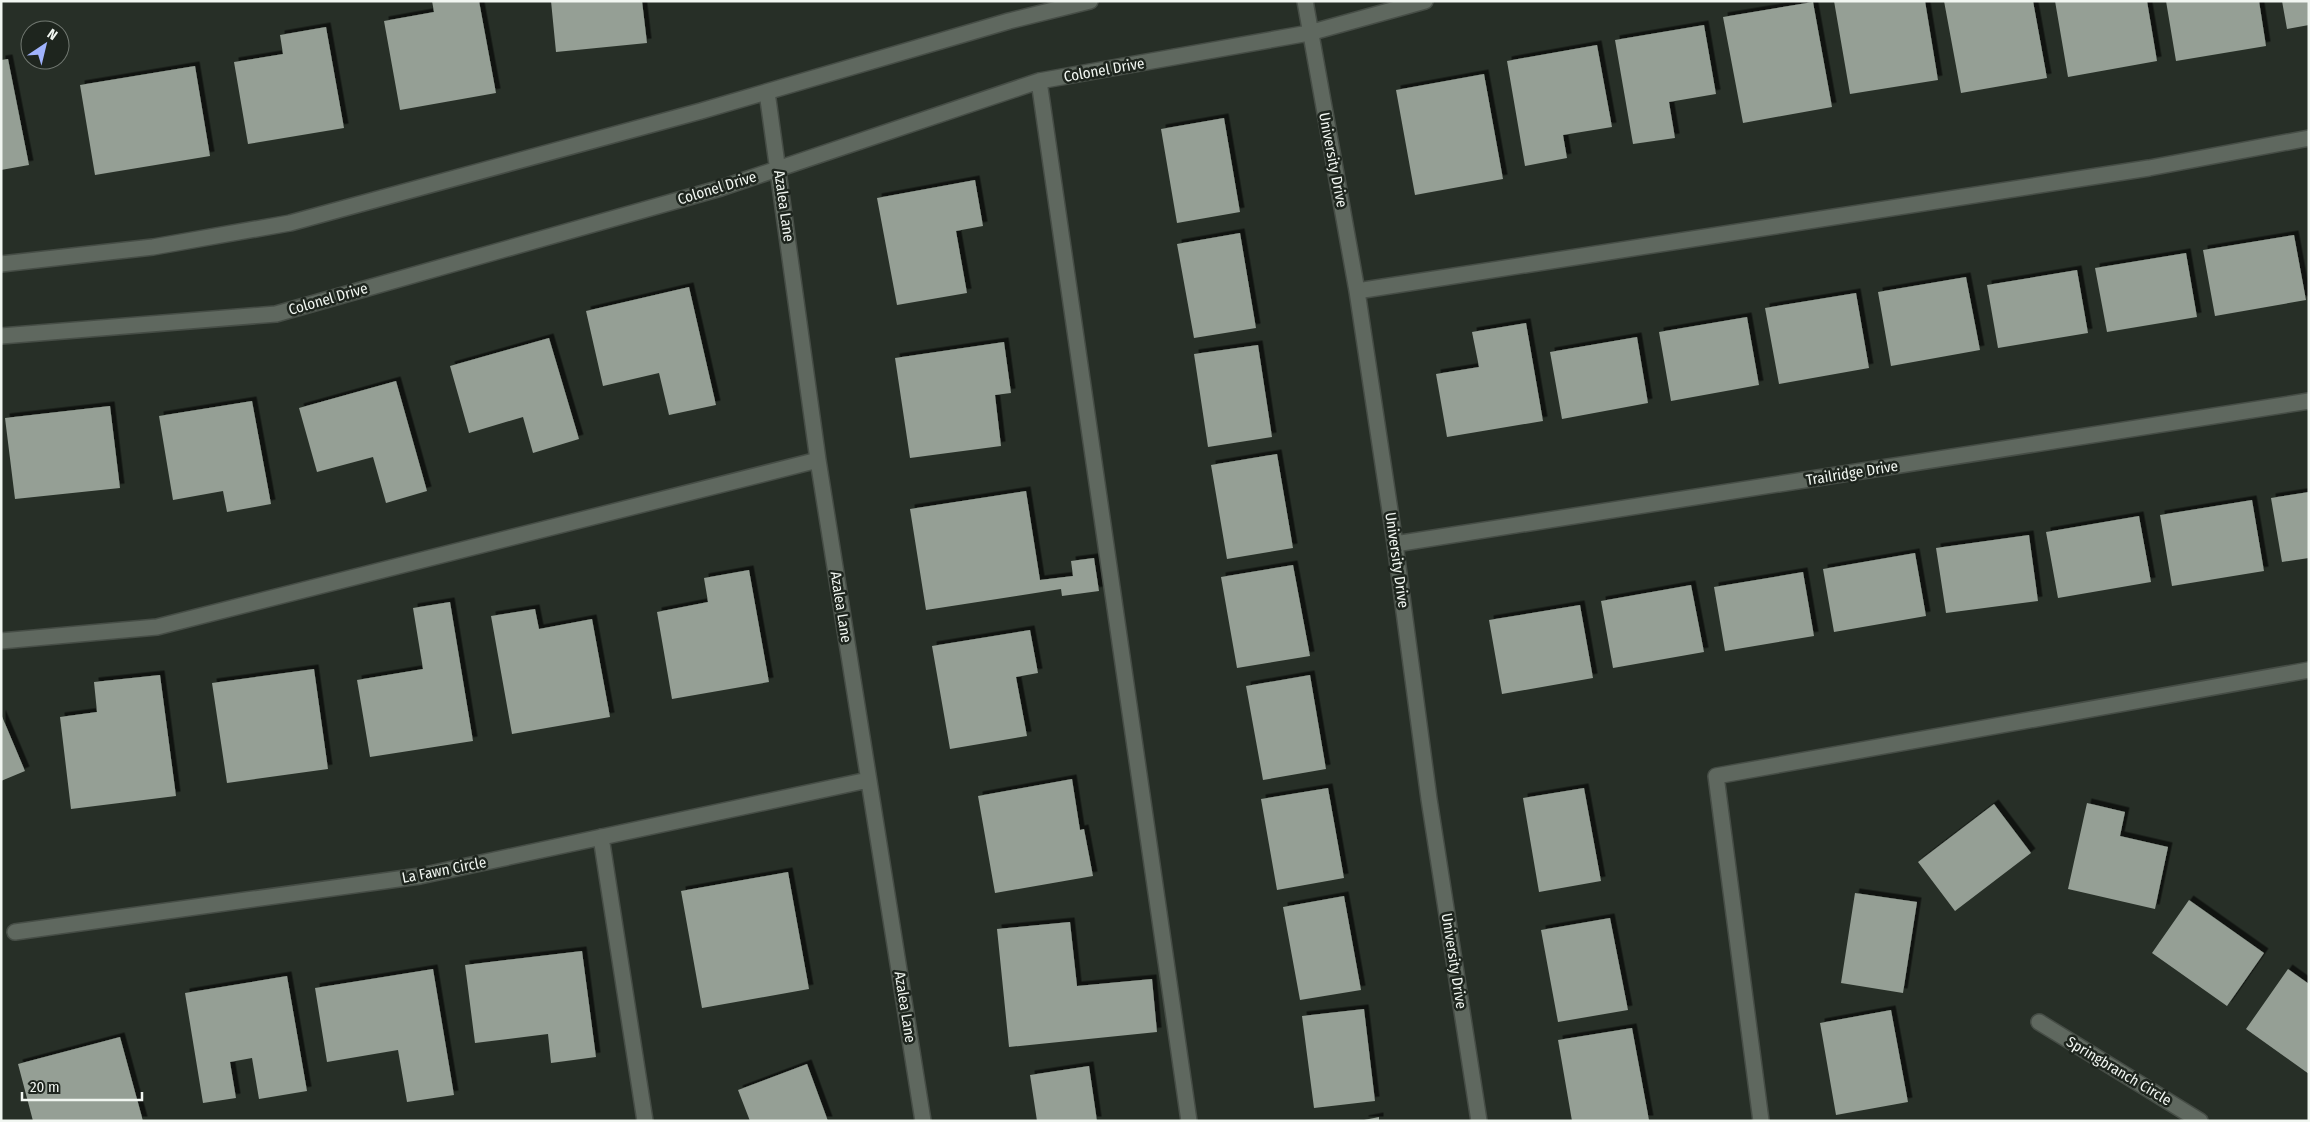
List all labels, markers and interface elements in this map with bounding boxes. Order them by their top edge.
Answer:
north arrow [20,20,70,70]
text: N [44,25,60,44]
street label: Colonel Drive [1062,54,1146,86]
street label: University Drive [1315,111,1351,209]
street label: Colonel Drive [675,167,759,209]
street label: Azalea Lane [770,169,798,243]
street label: Colonel Drive [286,279,370,319]
street label: Trailridge Drive [1805,457,1899,489]
street label: University Drive [1381,511,1413,609]
street label: Azalea Lane [826,570,856,644]
street label: La Fawn Circle [400,853,488,887]
street label: University Drive [1438,912,1470,1010]
street label: Azalea Lane [890,970,920,1044]
street label: Springbranch Circle [2063,1033,2175,1109]
scale bar [22,1070,142,1102]
text: 20 m [30,1078,60,1096]

